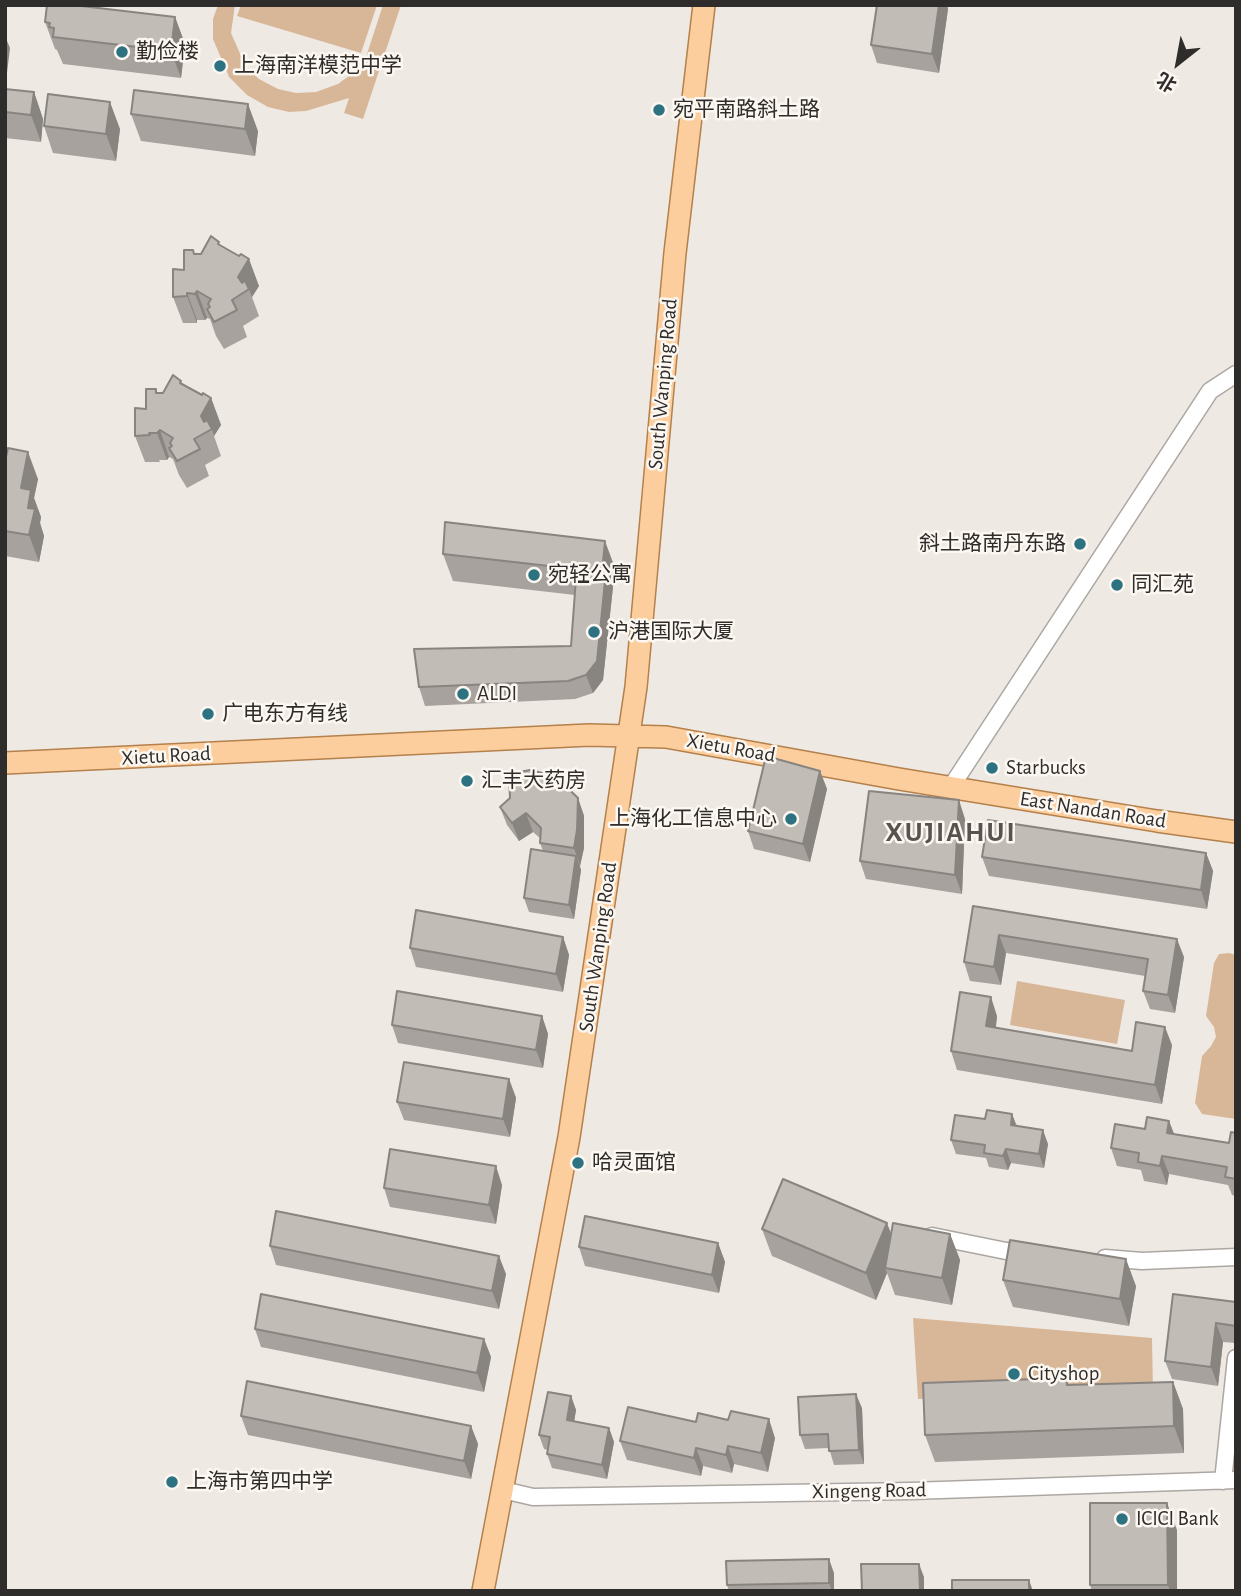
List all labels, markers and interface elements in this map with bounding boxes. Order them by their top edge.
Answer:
north arrow [1143,28,1213,98]
place label: 勤俭楼 [136,39,199,65]
marker: 勤俭楼 [114,44,130,60]
place label: 上海南洋模范中学 [234,53,402,79]
marker: 上海南洋模范中学 [212,58,228,74]
text: 北 [1154,68,1180,94]
place label: 宛平南路斜土路 [673,97,820,123]
marker: 宛平南路斜土路 [651,102,667,118]
street label: South Wanping Road [643,297,683,471]
place label: 斜土路南丹东路 [919,531,1066,557]
marker: 斜土路南丹东路 [1072,536,1088,552]
place label: 宛轻公寓 [548,562,632,588]
marker: 宛轻公寓 [526,567,542,583]
place label: 同汇苑 [1131,572,1194,598]
marker: 同汇苑 [1109,577,1125,593]
place label: 沪港国际大厦 [608,619,734,645]
marker: 沪港国际大厦 [586,624,602,640]
place label: ALDI [477,681,517,707]
marker: ALDI [455,686,471,702]
place label: 广电东方有线 [222,701,348,727]
marker: 广电东方有线 [200,706,216,722]
street label: Xietu Road [685,728,777,768]
street label: Xietu Road [120,741,212,771]
place label: Starbucks [1006,755,1086,781]
marker: Starbucks [984,760,1000,776]
place label: 汇丰大药房 [481,768,586,794]
marker: 汇丰大药房 [459,773,475,789]
street label: East Nandan Road [1018,786,1168,834]
place label: 上海化工信息中心 [609,806,777,832]
marker: 上海化工信息中心 [783,811,799,827]
district label: XUJIAHUI [886,816,1016,850]
street label: South Wanping Road [574,860,622,1034]
place label: 哈灵面馆 [592,1150,676,1176]
marker: 哈灵面馆 [570,1155,586,1171]
place label: Cityshop [1028,1361,1099,1387]
marker: Cityshop [1006,1366,1022,1382]
place label: 上海市第四中学 [186,1469,333,1495]
marker: 上海市第四中学 [164,1474,180,1490]
street label: Xingeng Road [811,1477,927,1505]
place label: ICICI Bank [1136,1506,1219,1532]
marker: ICICI Bank [1114,1511,1130,1527]

